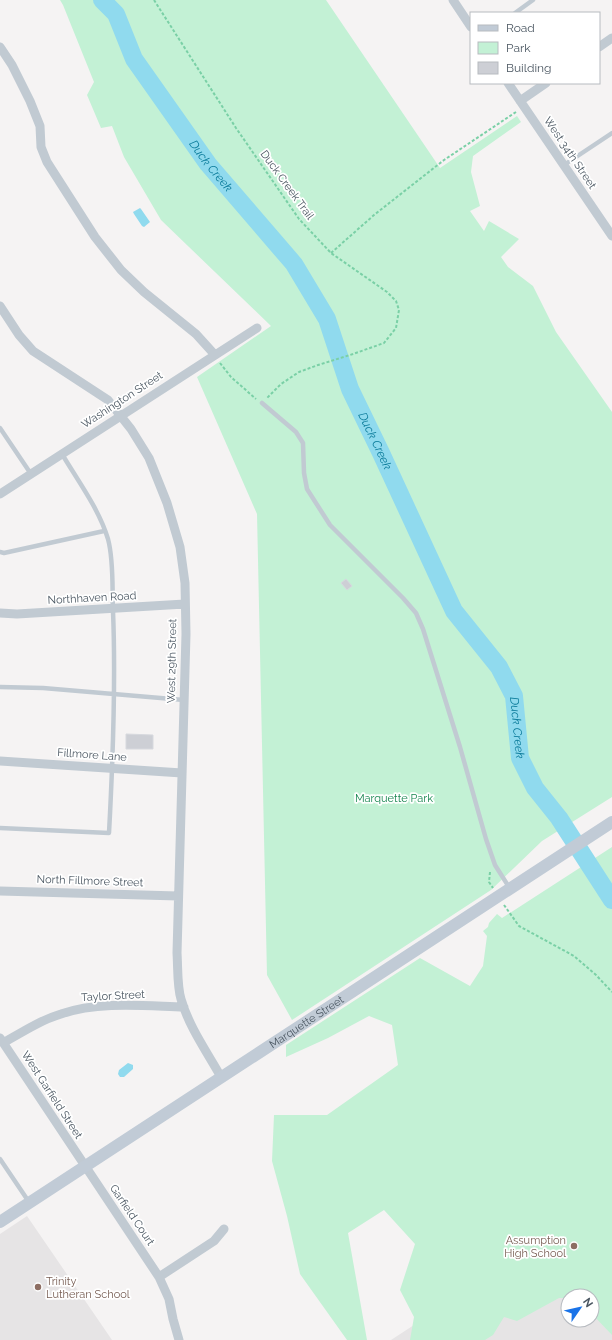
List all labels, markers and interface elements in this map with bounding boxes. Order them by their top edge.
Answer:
legend [470,12,600,84]
text: Road [506,21,535,35]
text: Park [506,41,531,55]
text: Building [506,61,552,75]
street label: West 34th Street [541,114,599,192]
water label: Duck Creek [186,137,236,195]
street label: Duck Creek Trail [257,148,317,222]
street label: Washington Street [79,369,165,431]
water label: Duck Creek [355,410,395,472]
street label: Northhaven Road [47,589,137,607]
street label: West 29th Street [165,618,179,703]
water label: Duck Creek [507,696,527,760]
street label: Fillmore Lane [57,746,128,764]
park label: Marquette Park [355,792,433,805]
street label: North Fillmore Street [36,873,144,889]
street label: Taylor Street [81,988,145,1004]
street label: Marquette Street [267,993,346,1051]
street label: West Garfield Street [19,1049,85,1142]
street label: Garfield Court [107,1182,157,1248]
place label: Assumption High School [504,1234,566,1260]
marker: Assumption High School [569,1241,579,1251]
place label: Trinity Lutheran School [46,1275,130,1301]
marker: Trinity Lutheran School [33,1282,43,1292]
north arrow [560,1288,600,1328]
text: N [580,1296,596,1310]

